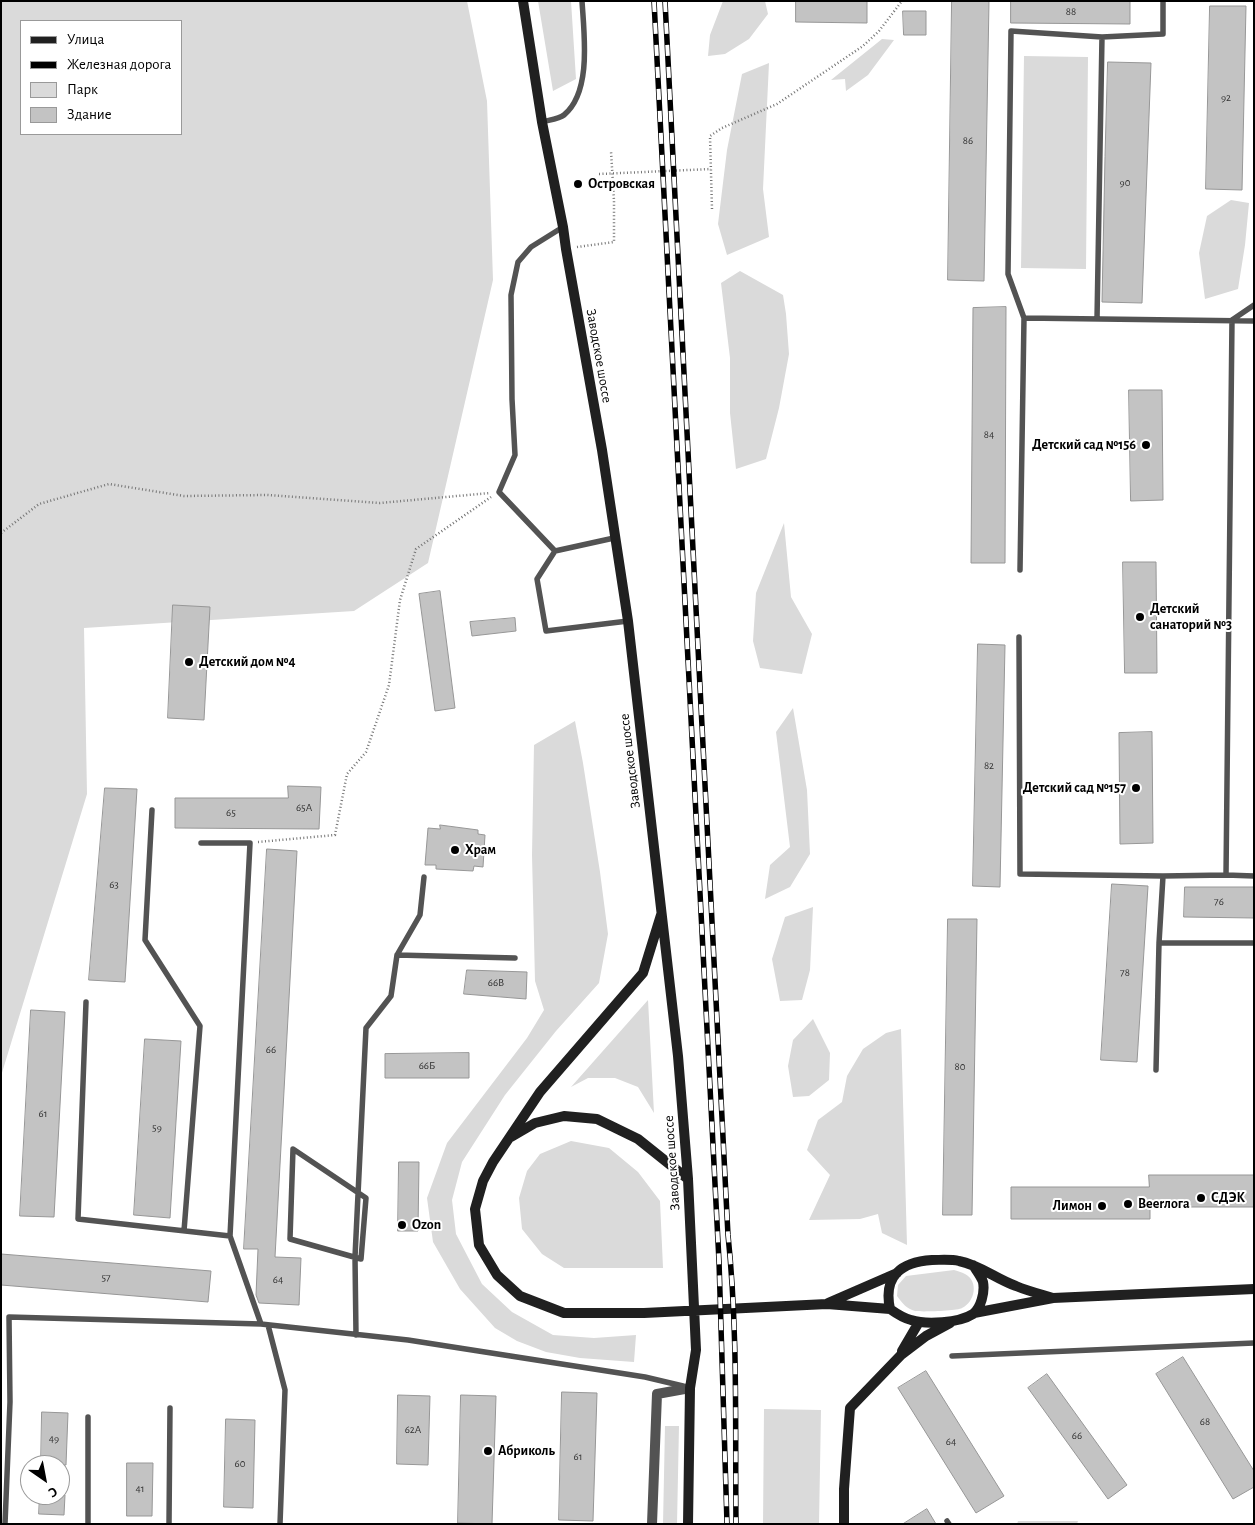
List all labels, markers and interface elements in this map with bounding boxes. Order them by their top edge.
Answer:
house number: 88 [1066,5,1076,19]
legend [20,20,182,135]
text: Улица [67,32,104,47]
text: Железная дорога [67,57,171,72]
text: Парк [67,82,98,97]
house number: 92 [1221,91,1231,105]
text: Здание [67,107,112,122]
house number: 86 [963,134,973,148]
place label: Островская [588,176,655,192]
house number: 90 [1120,176,1130,190]
marker: Островская [572,178,584,190]
street label: Заводское шоссе [582,308,616,404]
house number: 84 [984,428,994,442]
place label: Детский сад №156 [1032,437,1136,453]
marker: Детский сад №156 [1140,439,1152,451]
place label: Детский санаторий №3 [1150,601,1232,634]
marker: Детский санаторий №3 [1134,611,1146,623]
place label: Детский дом №4 [199,654,296,670]
marker: Детский дом №4 [183,656,195,668]
street label: Заводское шоссе [616,713,644,809]
house number: 82 [984,759,994,773]
place label: Детский сад №157 [1023,780,1126,796]
marker: Детский сад №157 [1130,782,1142,794]
house number: 65А [296,801,312,815]
house number: 65 [226,806,236,820]
place label: Храм [465,842,496,858]
marker: Храм [449,844,461,856]
house number: 63 [109,878,119,892]
house number: 76 [1214,895,1224,909]
house number: 78 [1120,966,1130,980]
house number: 66В [488,976,504,990]
house number: 66 [266,1043,276,1057]
house number: 66Б [419,1059,435,1073]
house number: 80 [954,1060,966,1074]
house number: 61 [39,1107,47,1121]
street label: Заводское шоссе [660,1115,684,1211]
house number: 59 [152,1121,162,1135]
place label: СДЭК [1211,1190,1245,1206]
marker: СДЭК [1195,1192,1207,1204]
place label: Beerлога [1138,1196,1190,1212]
place label: Лимон [1052,1198,1092,1214]
marker: Beerлога [1122,1198,1134,1210]
marker: Лимон [1096,1200,1108,1212]
place label: Ozon [412,1217,441,1233]
marker: Ozon [396,1219,408,1231]
house number: 57 [101,1271,111,1285]
house number: 64 [273,1273,283,1287]
house number: 68 [1200,1415,1210,1429]
house number: 62А [405,1423,421,1437]
house number: 66 [1072,1429,1082,1443]
house number: 49 [49,1432,59,1446]
house number: 64 [946,1435,956,1449]
place label: Абриколь [498,1443,555,1459]
marker: Абриколь [482,1445,494,1457]
house number: 61 [574,1450,582,1464]
north arrow [20,1455,70,1505]
house number: 60 [235,1457,245,1471]
house number: 41 [135,1482,145,1496]
text: С [46,1484,60,1500]

